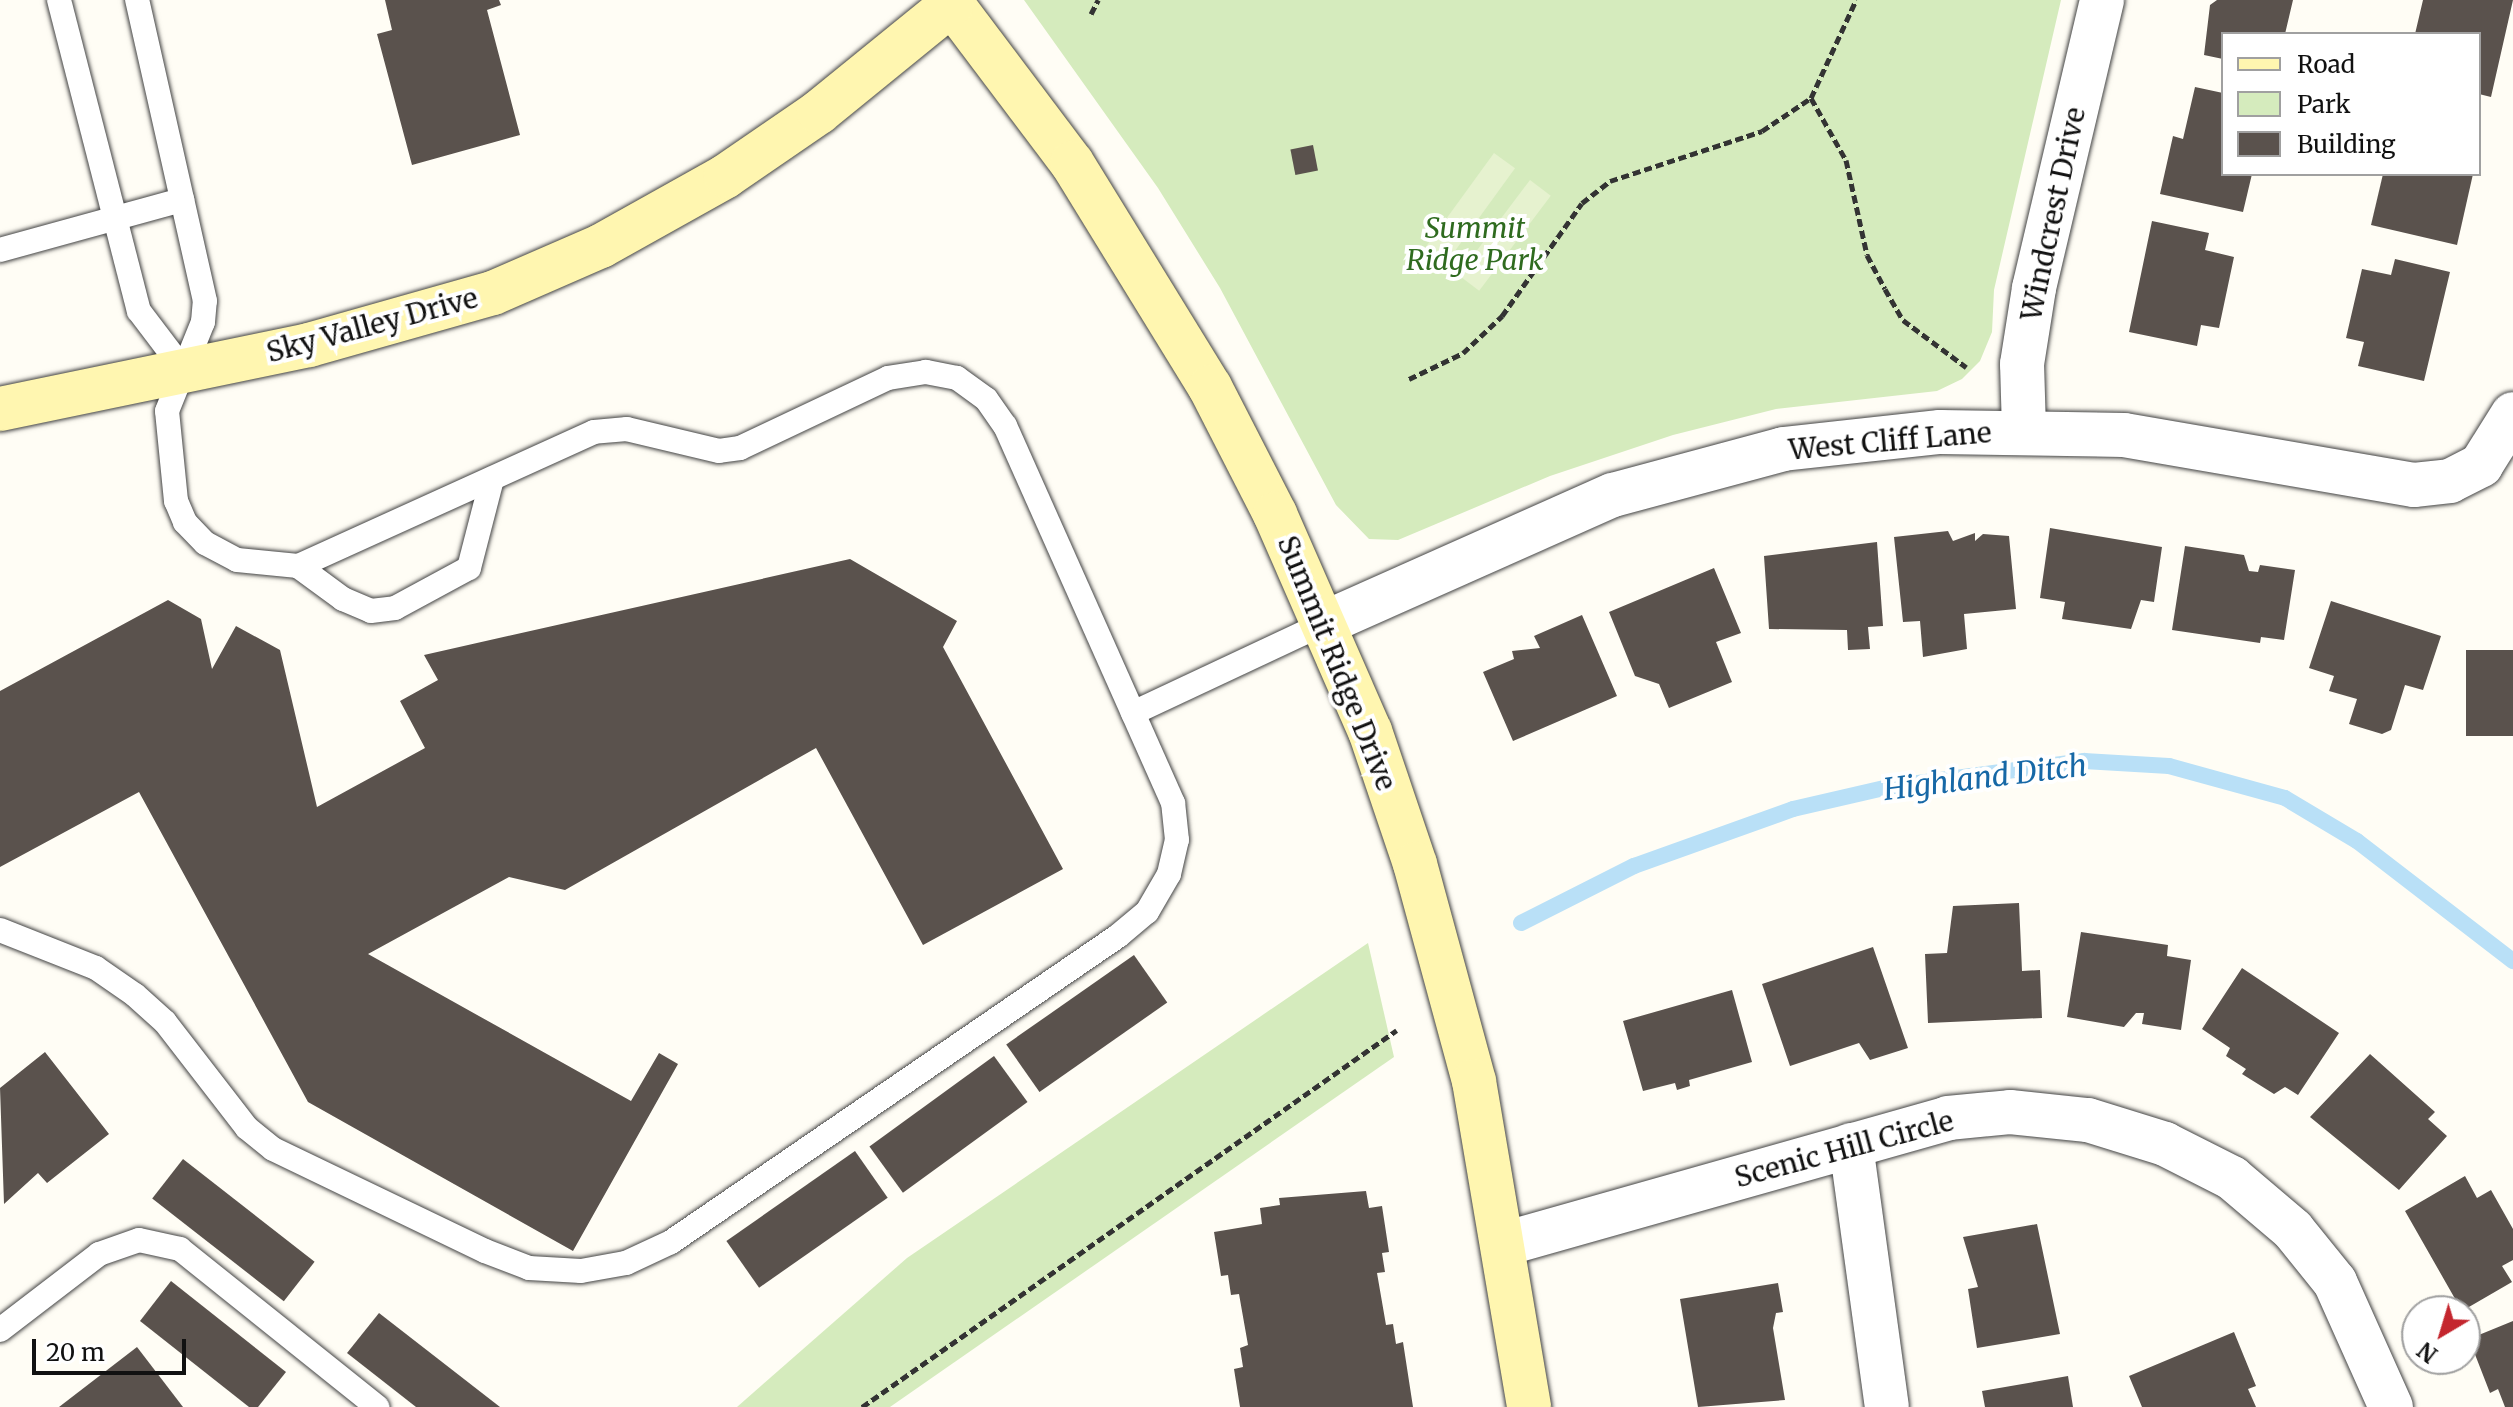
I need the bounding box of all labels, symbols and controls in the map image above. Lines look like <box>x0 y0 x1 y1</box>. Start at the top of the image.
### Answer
legend <box>2221 32 2481 176</box>
text: Road <box>2297 49 2355 80</box>
text: Park <box>2297 89 2350 120</box>
street label: Windcrest Drive <box>2014 104 2092 324</box>
text: Building <box>2297 129 2396 160</box>
park label: Summit Ridge Park <box>1406 211 1544 277</box>
street label: Sky Valley Drive <box>263 281 481 369</box>
street label: West Cliff Lane <box>1787 415 1993 467</box>
street label: Summit Ridge Drive <box>1271 531 1403 795</box>
water label: Highland Ditch <box>1881 747 2089 807</box>
street label: Scenic Hill Circle <box>1731 1104 1957 1194</box>
north arrow <box>2401 1295 2481 1375</box>
scale bar <box>36 1323 190 1373</box>
text: N <box>2412 1336 2443 1369</box>
text: 20 m <box>46 1337 105 1368</box>

